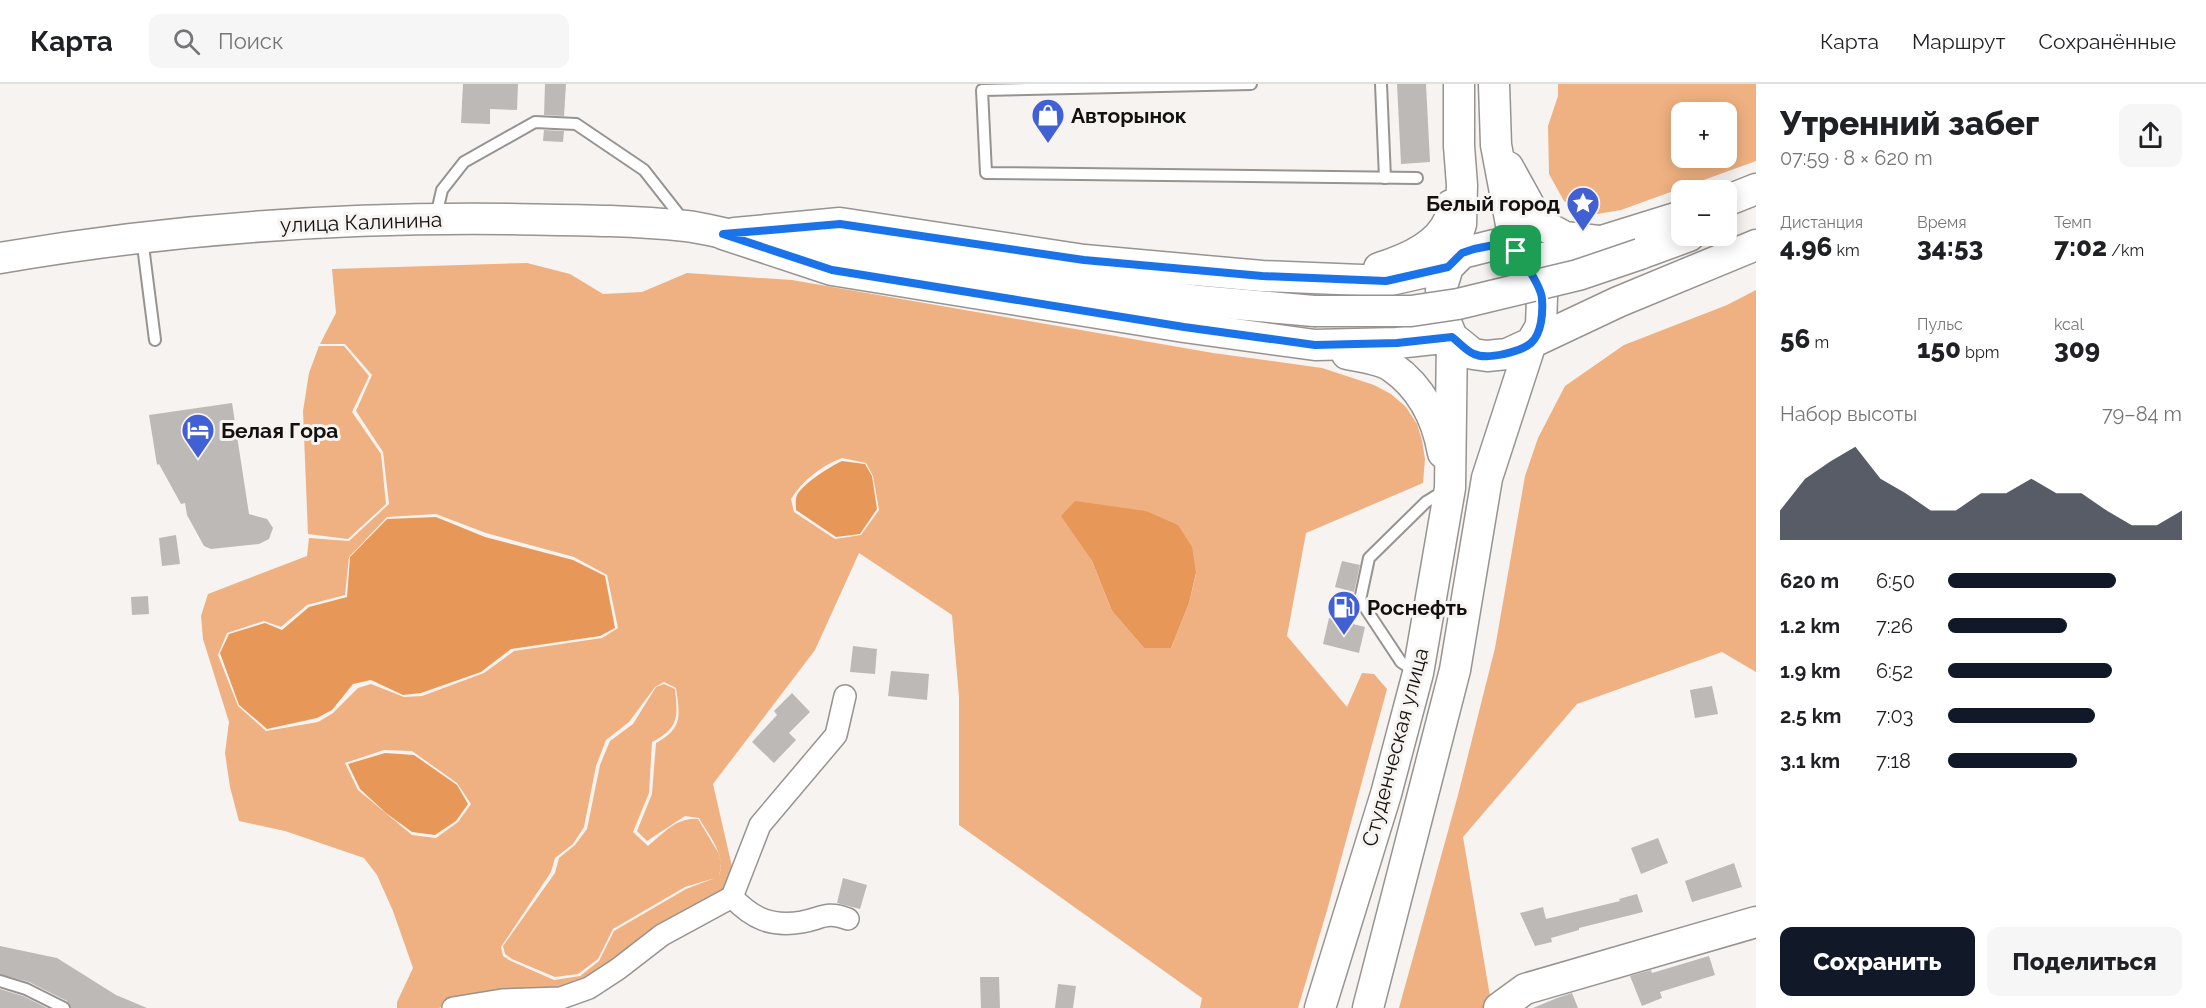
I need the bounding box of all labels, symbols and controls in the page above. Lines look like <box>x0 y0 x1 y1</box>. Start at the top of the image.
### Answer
search box <box>149 14 569 68</box>
text: Карта <box>30 25 113 58</box>
icon: search <box>170 25 203 58</box>
text: Поиск <box>218 28 283 54</box>
text: Карта <box>1820 29 1879 54</box>
text: Маршрут <box>1912 29 2005 54</box>
text: Сохранённые <box>2038 29 2176 54</box>
shop icon: Авторынок <box>1030 97 1066 144</box>
map controls <box>1671 102 1737 246</box>
button: + <box>1671 102 1737 168</box>
place label: Авторынок <box>1071 103 1187 128</box>
text: Утренний забег <box>1780 104 2039 143</box>
button: share <box>2119 104 2182 167</box>
text: 07:59 · 8 × 620 m <box>1780 146 1933 170</box>
button: − <box>1671 180 1737 246</box>
place icon: Белый город <box>1565 185 1601 232</box>
place label: Белый город <box>1426 191 1560 216</box>
street label: улица Калинина <box>279 207 443 237</box>
text: Дистанция <box>1780 213 1863 232</box>
text: Время <box>1917 213 1966 232</box>
text: Темп <box>2054 213 2092 232</box>
pin <box>1490 225 1541 276</box>
text: 4.96 <box>1780 232 1832 262</box>
text: 34:53 <box>1917 232 1983 262</box>
text: 7:02 <box>2054 232 2107 262</box>
icon: arrive <box>1499 234 1532 267</box>
text: km <box>1832 241 1860 260</box>
text: /km <box>2107 241 2144 260</box>
text: Пульс <box>1917 315 1963 334</box>
text: kcal <box>2054 315 2084 334</box>
text: 56 <box>1780 324 1810 354</box>
text: m <box>1810 333 1829 352</box>
text: 150 <box>1917 334 1961 364</box>
text: 309 <box>2054 334 2100 364</box>
text: bpm <box>1961 343 1999 362</box>
text: Набор высоты <box>1780 402 1917 426</box>
text: 79–84 m <box>2102 402 2182 426</box>
hotel icon: Белая Гора <box>180 412 216 459</box>
place label: Белая Гора <box>221 418 338 443</box>
text: 620 m <box>1780 569 1839 593</box>
text: 6:50 <box>1876 569 1915 593</box>
fuel station icon: Роснефть <box>1326 589 1362 636</box>
place label: Роснефть <box>1367 595 1467 620</box>
text: 1.2 km <box>1780 614 1840 638</box>
text: 7:26 <box>1876 614 1913 638</box>
street label: Студенческая улица <box>1356 645 1434 849</box>
text: 1.9 km <box>1780 659 1841 683</box>
text: 6:52 <box>1876 659 1913 683</box>
text: 2.5 km <box>1780 704 1841 728</box>
text: 7:03 <box>1876 704 1913 728</box>
text: 3.1 km <box>1780 749 1840 773</box>
text: 7:18 <box>1876 749 1911 773</box>
button: Сохранить <box>1780 927 1975 996</box>
button: Поделиться <box>1987 927 2182 996</box>

